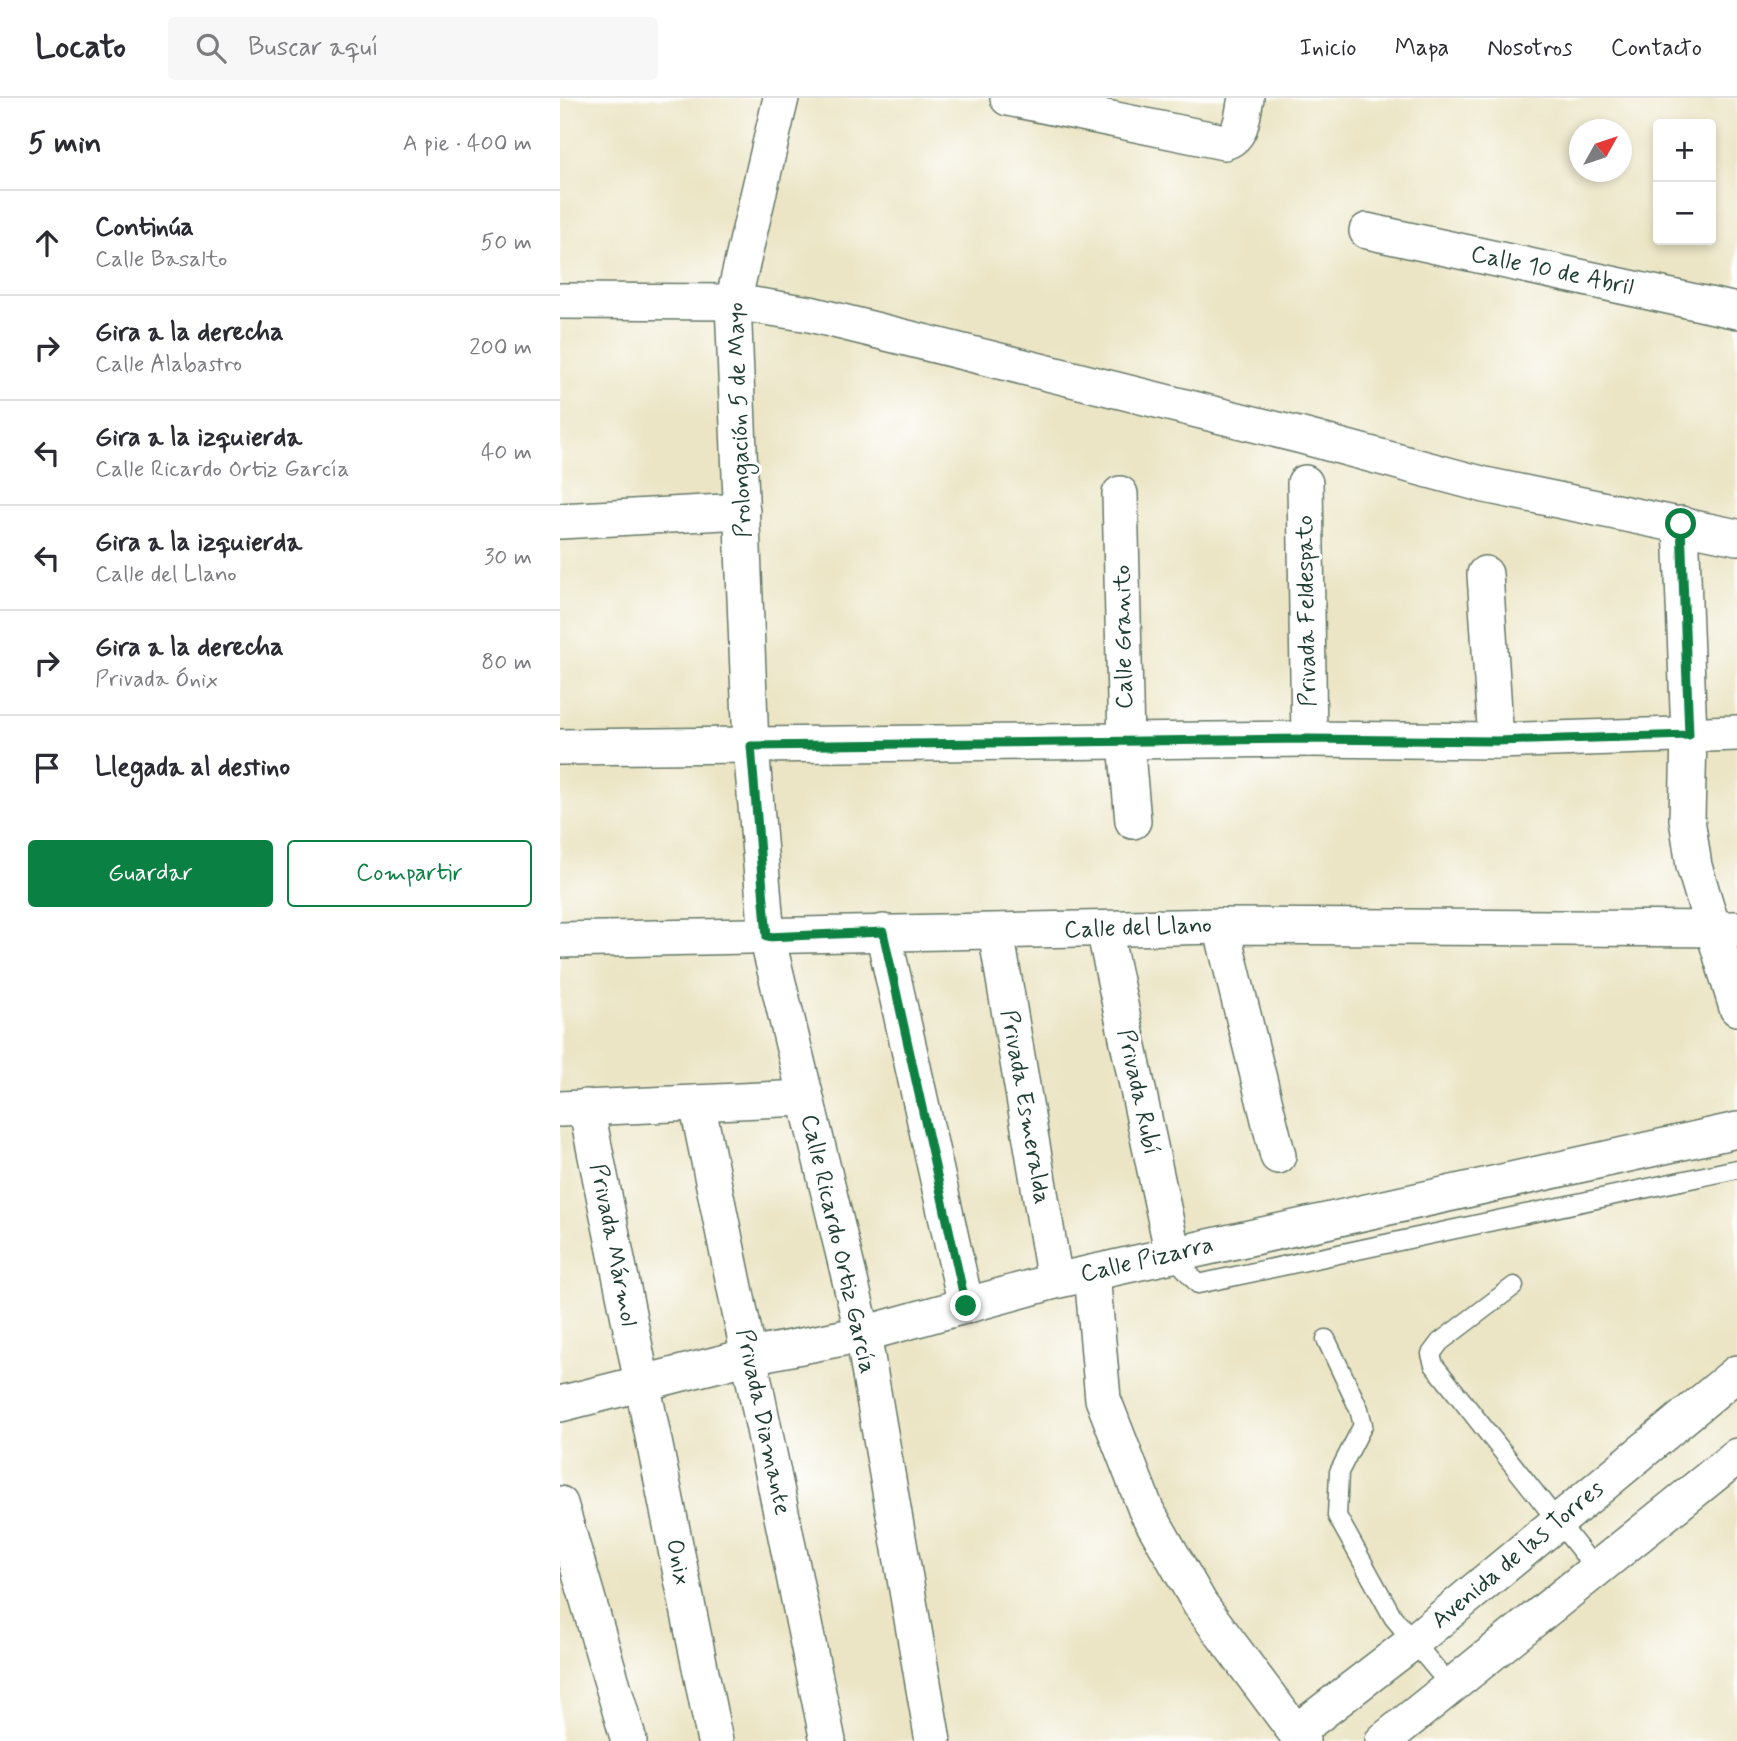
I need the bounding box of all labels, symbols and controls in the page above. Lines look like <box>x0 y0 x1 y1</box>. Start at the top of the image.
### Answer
search box <box>168 17 658 80</box>
text: Locato <box>35 26 126 70</box>
icon: search <box>192 29 230 67</box>
text: Buscar aquí <box>248 31 379 65</box>
text: Inicio <box>1299 33 1357 64</box>
text: Mapa <box>1395 33 1449 64</box>
text: Nosotros <box>1487 33 1573 64</box>
text: Contacto <box>1611 33 1702 64</box>
north arrow <box>1569 119 1632 182</box>
map controls <box>1653 119 1716 245</box>
button: + <box>1653 119 1716 182</box>
text: 5 min <box>28 124 102 163</box>
text: A pie · 400 m <box>403 129 532 159</box>
button: − <box>1653 182 1716 245</box>
text: Continúa <box>95 211 194 245</box>
icon: ahead <box>28 224 66 262</box>
text: 50 m <box>481 228 532 258</box>
street label: Calle 10 de Abril <box>1468 239 1636 303</box>
text: Calle Basalto <box>95 245 227 275</box>
street label: Prolongación 5 de Mayo <box>720 302 762 538</box>
text: Gira a la derecha <box>95 316 284 350</box>
icon: right <box>28 329 66 367</box>
text: 200 m <box>469 333 532 363</box>
text: Calle Alabastro <box>95 350 242 380</box>
text: Gira a la izquierda <box>95 421 302 455</box>
icon: left <box>28 434 66 472</box>
text: 40 m <box>481 438 532 468</box>
text: Calle Ricardo Ortiz García <box>95 455 349 485</box>
route start <box>1665 508 1696 539</box>
street label: Privada Feldespato <box>1290 515 1324 707</box>
text: Gira a la izquierda <box>95 526 302 560</box>
icon: left <box>28 539 66 577</box>
text: 30 m <box>484 543 532 573</box>
text: Calle del Llano <box>95 560 237 590</box>
street label: Calle Granito <box>1107 565 1141 709</box>
text: Gira a la derecha <box>95 631 284 665</box>
icon: right <box>28 644 66 682</box>
text: 80 m <box>481 648 532 678</box>
text: Privada Ónix <box>95 665 218 695</box>
icon: arrive <box>28 749 66 787</box>
text: Llegada al destino <box>95 751 290 785</box>
button: Guardar <box>28 840 273 907</box>
button: Compartir <box>287 840 532 907</box>
street label: Calle del Llano <box>1064 910 1212 946</box>
street label: Privada Esmeralda <box>993 1007 1057 1207</box>
street label: Privada Rubí <box>1110 1026 1166 1158</box>
street label: Calle Ricardo Ortiz García <box>793 1111 883 1377</box>
street label: Privada Mármol <box>582 1161 644 1329</box>
street label: Calle Pizarra <box>1077 1230 1217 1290</box>
route end <box>950 1290 981 1321</box>
street label: Privada Diamante <box>728 1326 798 1518</box>
street label: Avenida de las Torres <box>1425 1473 1611 1636</box>
street label: Onix <box>658 1536 698 1588</box>

